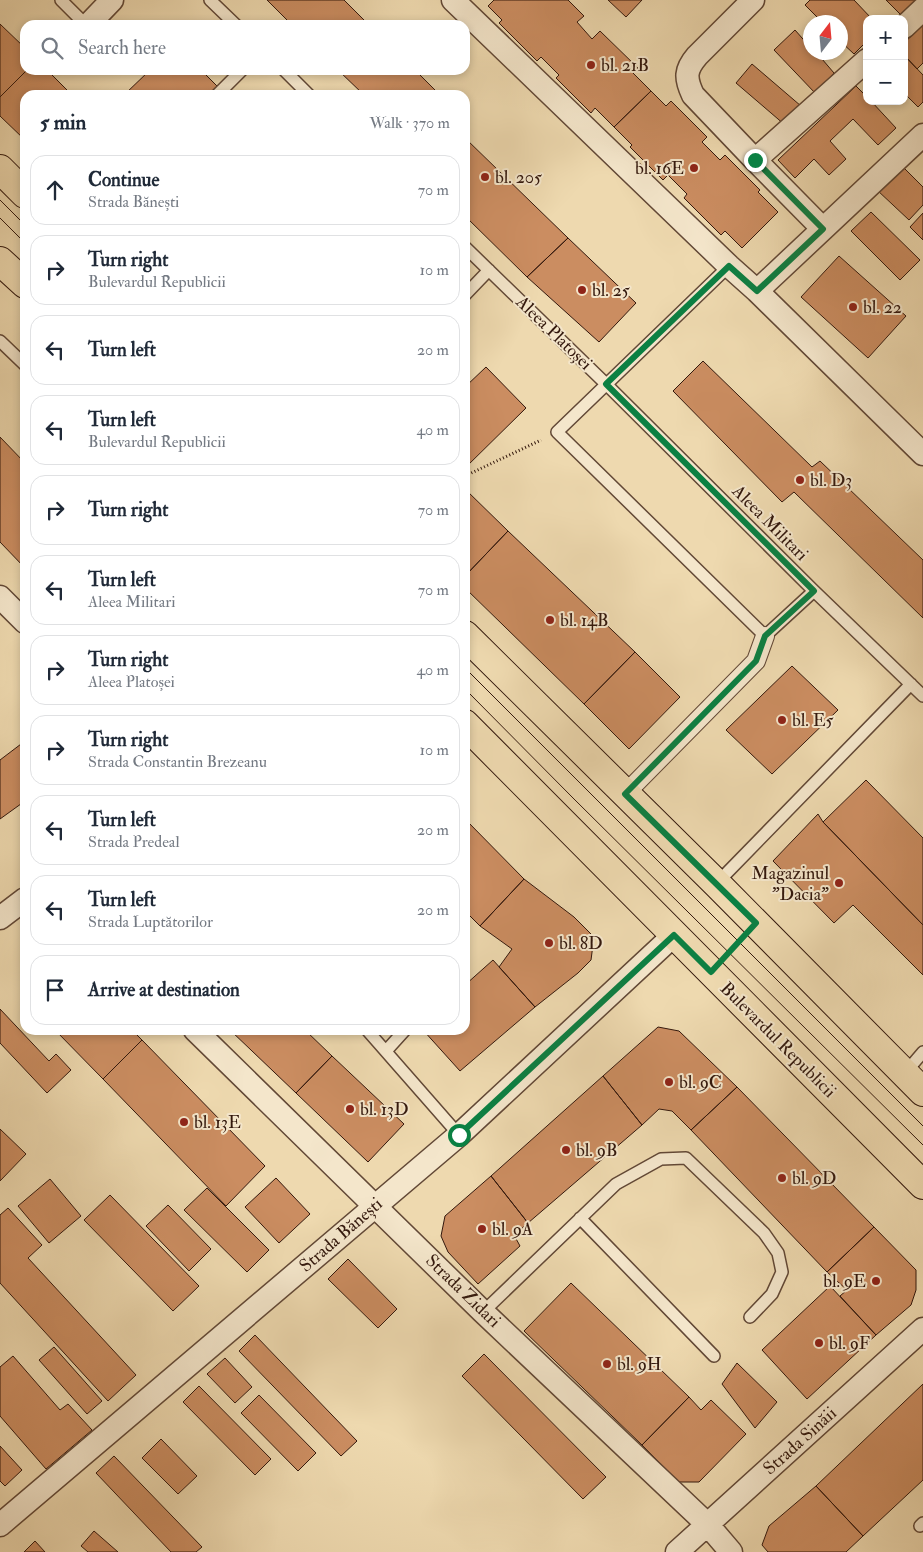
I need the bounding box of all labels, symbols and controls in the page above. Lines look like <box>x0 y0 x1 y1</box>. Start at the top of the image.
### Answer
north arrow <box>803 15 848 60</box>
map controls <box>863 15 908 105</box>
button: + <box>863 15 908 60</box>
search box <box>20 20 470 75</box>
icon: search <box>38 34 66 62</box>
text: Search here <box>78 36 166 60</box>
place label: bl. 21B <box>601 54 649 77</box>
marker: bl. 21B <box>585 59 597 71</box>
button: − <box>863 60 908 105</box>
text: 5 min <box>40 109 86 136</box>
text: Walk · 370 m <box>369 113 450 133</box>
route end <box>744 149 767 172</box>
place label: bl. 16E <box>635 157 684 180</box>
marker: bl. 16E <box>688 162 700 174</box>
place label: bl. 205 <box>495 166 542 189</box>
text: Continue <box>88 168 159 192</box>
marker: bl. 205 <box>479 171 491 183</box>
icon: ahead <box>41 176 69 204</box>
text: 70 m <box>418 180 449 200</box>
text: Strada Bănești <box>88 192 179 212</box>
text: Turn right <box>88 248 168 272</box>
icon: right <box>41 256 69 284</box>
text: 10 m <box>419 260 449 280</box>
text: Bulevardul Republicii <box>88 272 226 292</box>
place label: bl. 25 <box>592 279 630 302</box>
marker: bl. 25 <box>576 284 588 296</box>
street label: Aleea Platoșei <box>510 290 597 375</box>
place label: bl. 22 <box>863 296 902 319</box>
marker: bl. 22 <box>847 301 859 313</box>
icon: left <box>41 336 69 364</box>
text: Turn left <box>88 338 156 362</box>
text: 20 m <box>417 340 449 360</box>
text: Turn left <box>88 408 156 432</box>
icon: left <box>41 416 69 444</box>
text: 40 m <box>416 420 449 440</box>
text: Bulevardul Republicii <box>88 432 226 452</box>
place label: bl. D3 <box>810 469 852 492</box>
marker: bl. D3 <box>794 474 806 486</box>
street label: Aleea Militari <box>726 479 813 566</box>
icon: right <box>41 496 69 524</box>
text: Turn right <box>88 498 168 522</box>
text: 70 m <box>418 500 449 520</box>
text: Turn left <box>88 568 156 592</box>
icon: left <box>41 576 69 604</box>
text: 70 m <box>418 580 449 600</box>
text: Aleea Militari <box>88 592 176 612</box>
place label: bl. 14B <box>560 609 609 632</box>
marker: bl. 14B <box>544 614 556 626</box>
text: Turn right <box>88 648 168 672</box>
icon: right <box>41 656 69 684</box>
text: 40 m <box>416 660 449 680</box>
text: Aleea Platoșei <box>88 672 175 692</box>
place label: bl. E5 <box>792 709 834 732</box>
marker: bl. E5 <box>776 714 788 726</box>
text: Turn right <box>88 728 168 752</box>
icon: right <box>41 736 69 764</box>
text: 10 m <box>419 740 449 760</box>
text: Strada Constantin Brezeanu <box>88 752 267 772</box>
text: Turn left <box>88 808 156 832</box>
icon: left <box>41 816 69 844</box>
text: 20 m <box>417 820 449 840</box>
text: Strada Predeal <box>88 832 180 852</box>
place label: Magazinul "Dacia" <box>751 862 829 906</box>
marker: Magazinul "Dacia" <box>833 877 845 889</box>
text: Turn left <box>88 888 156 912</box>
icon: left <box>41 896 69 924</box>
text: 20 m <box>417 900 449 920</box>
text: Strada Luptătorilor <box>88 912 213 932</box>
place label: bl. 8D <box>559 932 603 955</box>
marker: bl. 8D <box>543 937 555 949</box>
icon: arrive <box>41 976 69 1004</box>
street label: Bulevardul Republicii <box>715 977 841 1103</box>
text: Arrive at destination <box>88 978 240 1002</box>
place label: bl. 9C <box>679 1071 722 1094</box>
marker: bl. 9C <box>663 1076 675 1088</box>
place label: bl. 13D <box>360 1098 409 1121</box>
marker: bl. 13D <box>344 1103 356 1115</box>
place label: bl. 13E <box>194 1111 241 1134</box>
marker: bl. 13E <box>178 1116 190 1128</box>
route start <box>448 1124 471 1147</box>
place label: bl. 9B <box>576 1139 618 1162</box>
marker: bl. 9B <box>560 1144 572 1156</box>
place label: bl. 9D <box>792 1167 837 1190</box>
marker: bl. 9D <box>776 1172 788 1184</box>
street label: Strada Bănești <box>295 1192 387 1277</box>
place label: bl. 9A <box>492 1218 534 1241</box>
marker: bl. 9A <box>476 1223 488 1235</box>
street label: Strada Zidari <box>420 1249 506 1333</box>
place label: bl. 9E <box>823 1270 866 1293</box>
marker: bl. 9E <box>870 1275 882 1287</box>
place label: bl. 9F <box>829 1332 870 1355</box>
marker: bl. 9F <box>813 1337 825 1349</box>
place label: bl. 9H <box>617 1353 662 1376</box>
marker: bl. 9H <box>601 1358 613 1370</box>
street label: Strada Sinăii <box>758 1402 842 1480</box>

